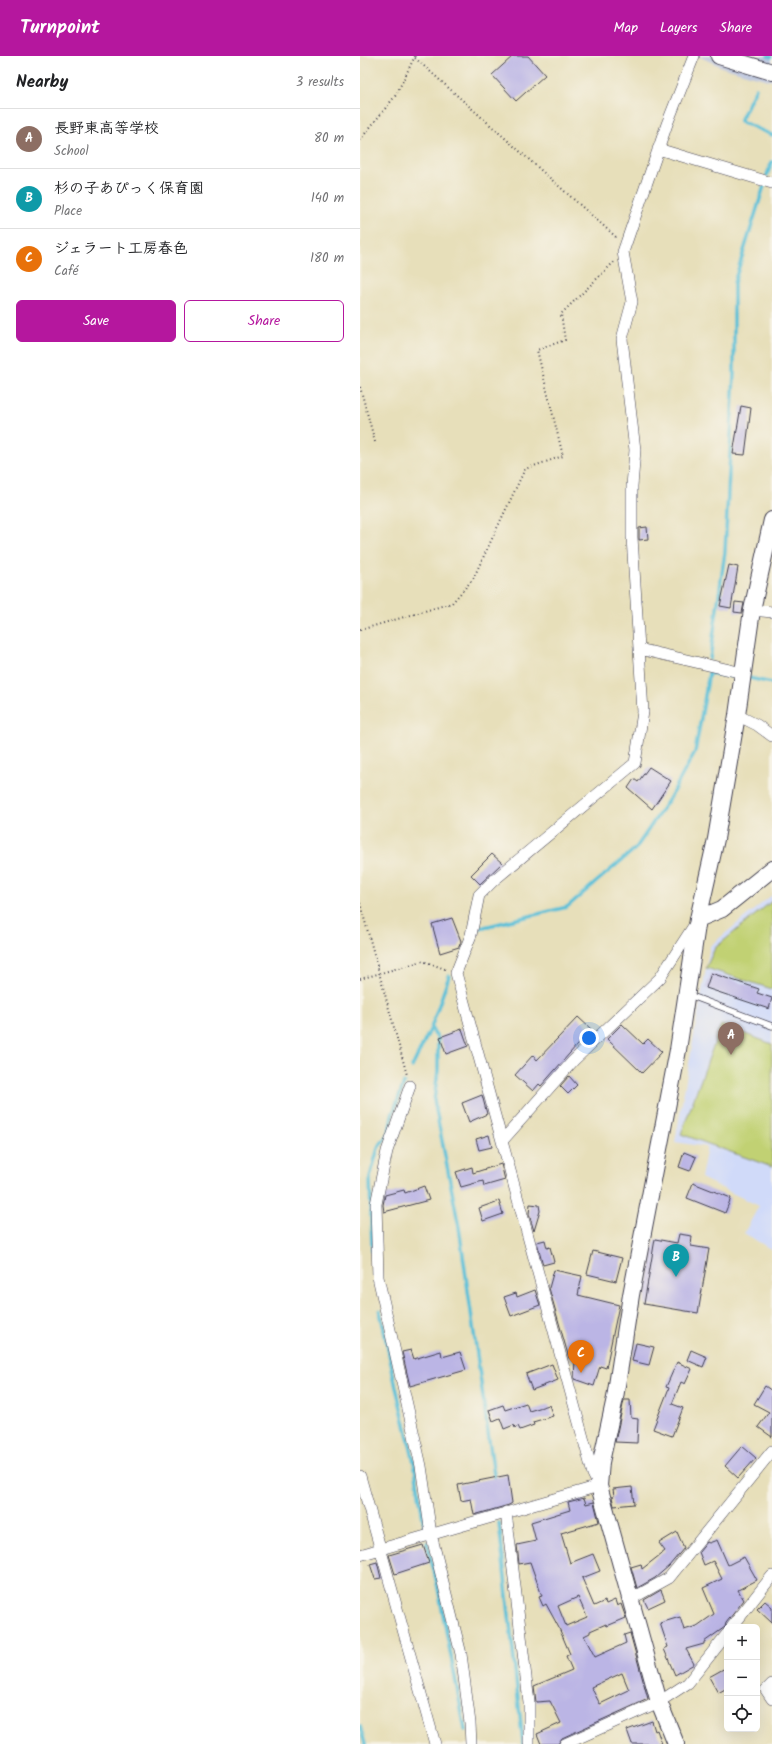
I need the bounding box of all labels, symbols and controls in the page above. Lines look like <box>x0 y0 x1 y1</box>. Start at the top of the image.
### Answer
text: Turnpoint <box>20 13 100 43</box>
text: Map <box>614 17 638 39</box>
text: Layers <box>660 17 698 39</box>
text: Share <box>720 17 752 39</box>
text: Nearby <box>16 69 68 96</box>
text: 3 results <box>296 72 344 93</box>
text: 長野東高等学校 <box>54 117 159 141</box>
text: A <box>25 128 33 149</box>
text: 80 m <box>314 128 344 149</box>
text: School <box>54 141 89 162</box>
text: 杉の子あぴっく保育園 <box>54 177 204 201</box>
text: B <box>25 188 33 209</box>
text: 140 m <box>311 188 344 209</box>
text: Place <box>54 201 82 222</box>
text: ジェラート工房春色 <box>54 237 188 261</box>
text: C <box>25 248 33 269</box>
text: 180 m <box>310 248 344 269</box>
text: Café <box>54 261 78 282</box>
button: Save <box>16 300 176 342</box>
button: Share <box>184 300 344 342</box>
pin: A <box>718 1022 744 1055</box>
your location <box>579 1028 599 1048</box>
pin: B <box>663 1244 689 1277</box>
pin: C <box>568 1340 594 1373</box>
map controls <box>724 1624 760 1732</box>
button: + <box>724 1624 760 1660</box>
button: − <box>724 1660 760 1696</box>
button: locate <box>724 1696 760 1732</box>

